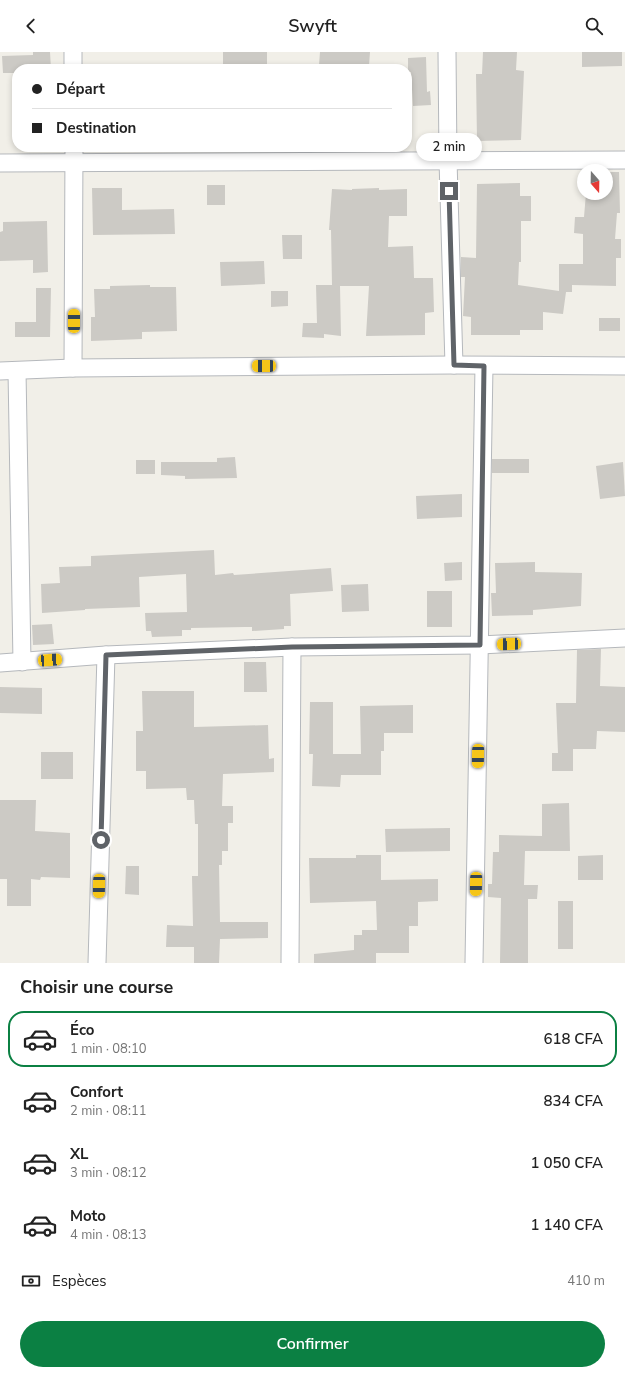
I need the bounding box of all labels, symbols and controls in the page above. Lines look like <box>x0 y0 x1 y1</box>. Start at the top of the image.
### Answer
text: Swyft <box>288 14 337 38</box>
icon: back <box>20 15 42 37</box>
icon: search <box>583 15 605 37</box>
text: Départ <box>56 79 105 99</box>
text: Destination <box>56 118 136 138</box>
callout: 2 min <box>416 133 482 161</box>
text: 2 min <box>432 138 466 156</box>
north arrow <box>577 164 613 200</box>
map controls <box>577 164 613 200</box>
route end <box>440 182 458 200</box>
car <box>68 309 80 333</box>
car <box>252 360 276 372</box>
car <box>497 638 521 650</box>
car <box>38 653 62 667</box>
car <box>472 744 484 768</box>
route start <box>92 831 110 849</box>
car <box>470 872 482 896</box>
car <box>93 874 105 898</box>
text: Choisir une course <box>20 975 173 999</box>
text: Éco <box>70 1020 94 1040</box>
icon: car <box>22 1021 58 1057</box>
text: 618 CFA <box>543 1029 603 1049</box>
text: 1 min · 08:10 <box>70 1040 146 1058</box>
text: Confort <box>70 1082 123 1102</box>
icon: car <box>22 1083 58 1119</box>
text: 834 CFA <box>543 1091 603 1111</box>
text: 2 min · 08:11 <box>70 1102 146 1120</box>
text: XL <box>70 1144 89 1164</box>
icon: car <box>22 1145 58 1181</box>
text: 1 050 CFA <box>530 1153 603 1173</box>
text: 3 min · 08:12 <box>70 1164 146 1182</box>
text: Moto <box>70 1206 106 1226</box>
icon: car <box>22 1207 58 1243</box>
text: 1 140 CFA <box>530 1215 603 1235</box>
text: 4 min · 08:13 <box>70 1226 146 1244</box>
icon: cash <box>20 1270 42 1292</box>
text: Espèces <box>52 1271 107 1291</box>
text: 410 m <box>567 1272 605 1290</box>
button: Confirmer <box>20 1321 605 1367</box>

